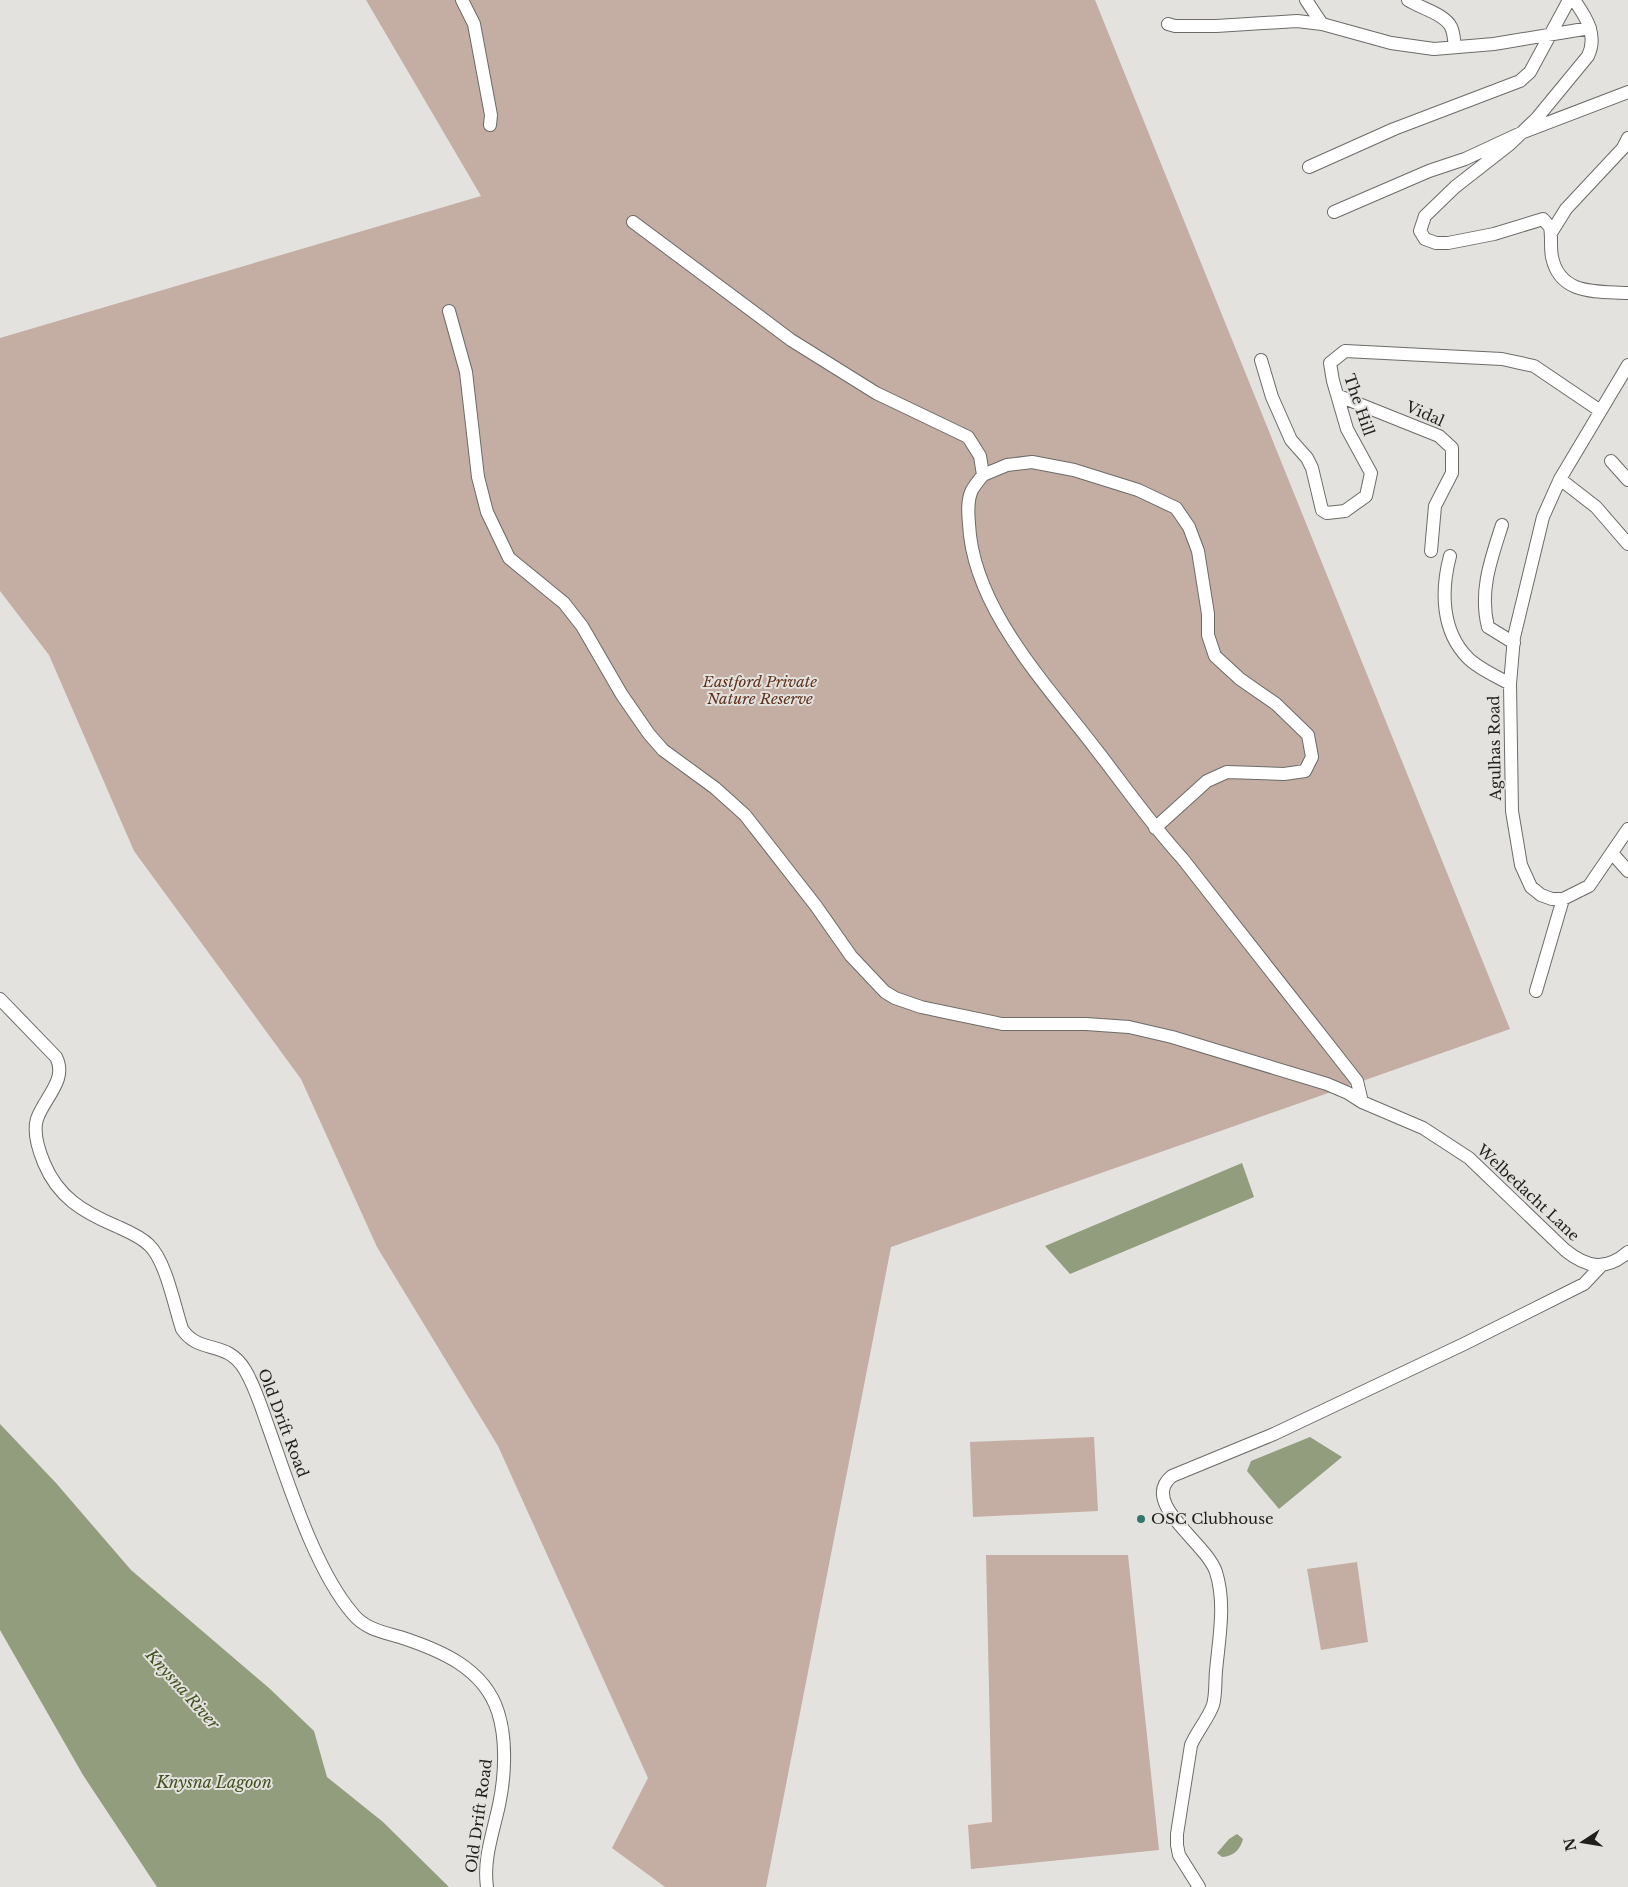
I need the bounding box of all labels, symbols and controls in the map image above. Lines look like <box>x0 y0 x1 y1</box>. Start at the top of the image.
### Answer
street label: The Hill <box>1340 371 1379 438</box>
street label: Vidal <box>1402 396 1447 430</box>
park label: Eastford Private Nature Reserve <box>702 672 817 708</box>
street label: Agulhas Road <box>1484 695 1505 802</box>
street label: Welbedacht Lane <box>1472 1140 1584 1245</box>
street label: Old Drift Road <box>254 1366 313 1480</box>
place label: OSC Clubhouse <box>1151 1509 1274 1528</box>
marker: OSC Clubhouse <box>1135 1513 1147 1525</box>
water label: Knysna River <box>141 1644 225 1734</box>
street label: Old Drift Road <box>461 1758 496 1874</box>
water label: Knysna Lagoon <box>155 1772 272 1792</box>
north arrow <box>1558 1817 1608 1867</box>
text: N <box>1560 1836 1580 1853</box>

